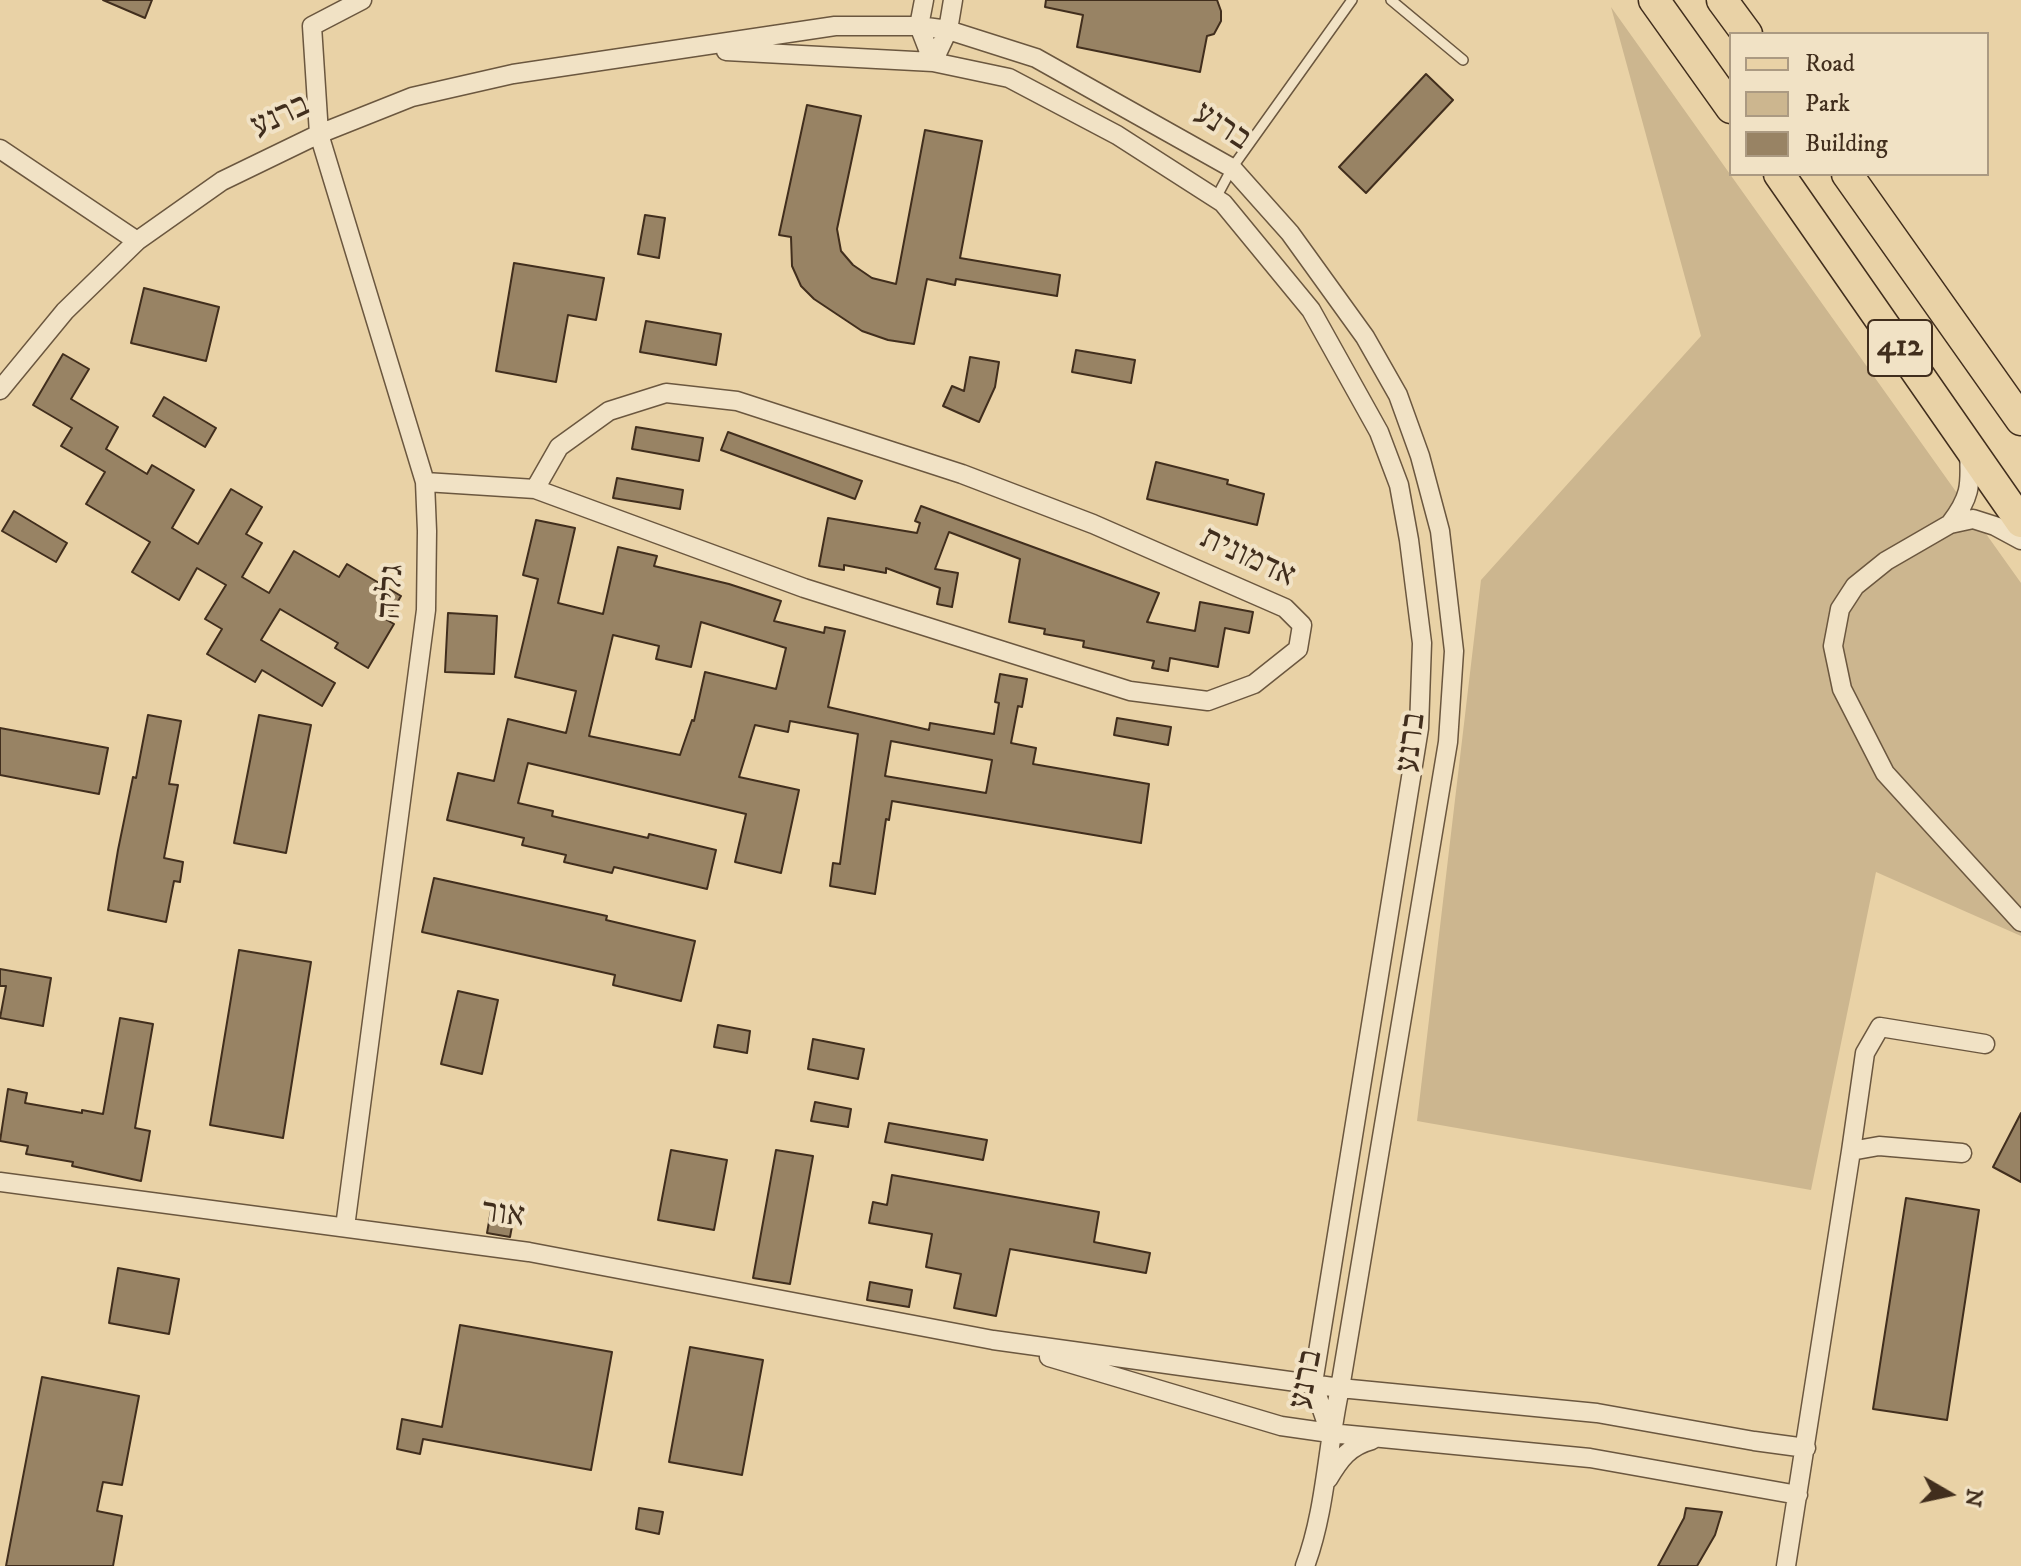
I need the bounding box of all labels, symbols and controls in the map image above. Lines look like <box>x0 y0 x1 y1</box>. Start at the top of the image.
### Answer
legend <box>1729 32 1989 176</box>
text: Road <box>1805 49 1855 79</box>
street label: ברנע <box>245 87 317 149</box>
text: Park <box>1805 89 1850 119</box>
street label: ברנע <box>1185 95 1257 161</box>
text: Building <box>1805 129 1888 159</box>
road number: 412 <box>1868 320 1932 376</box>
street label: אדמונית <box>1193 519 1301 599</box>
street label: גליה <box>371 563 415 621</box>
street label: ברנע <box>1389 711 1437 775</box>
street label: אור <box>479 1193 527 1239</box>
street label: ברנע <box>1282 1347 1334 1413</box>
north arrow <box>1909 1454 1989 1534</box>
text: N <box>1958 1487 1988 1509</box>

